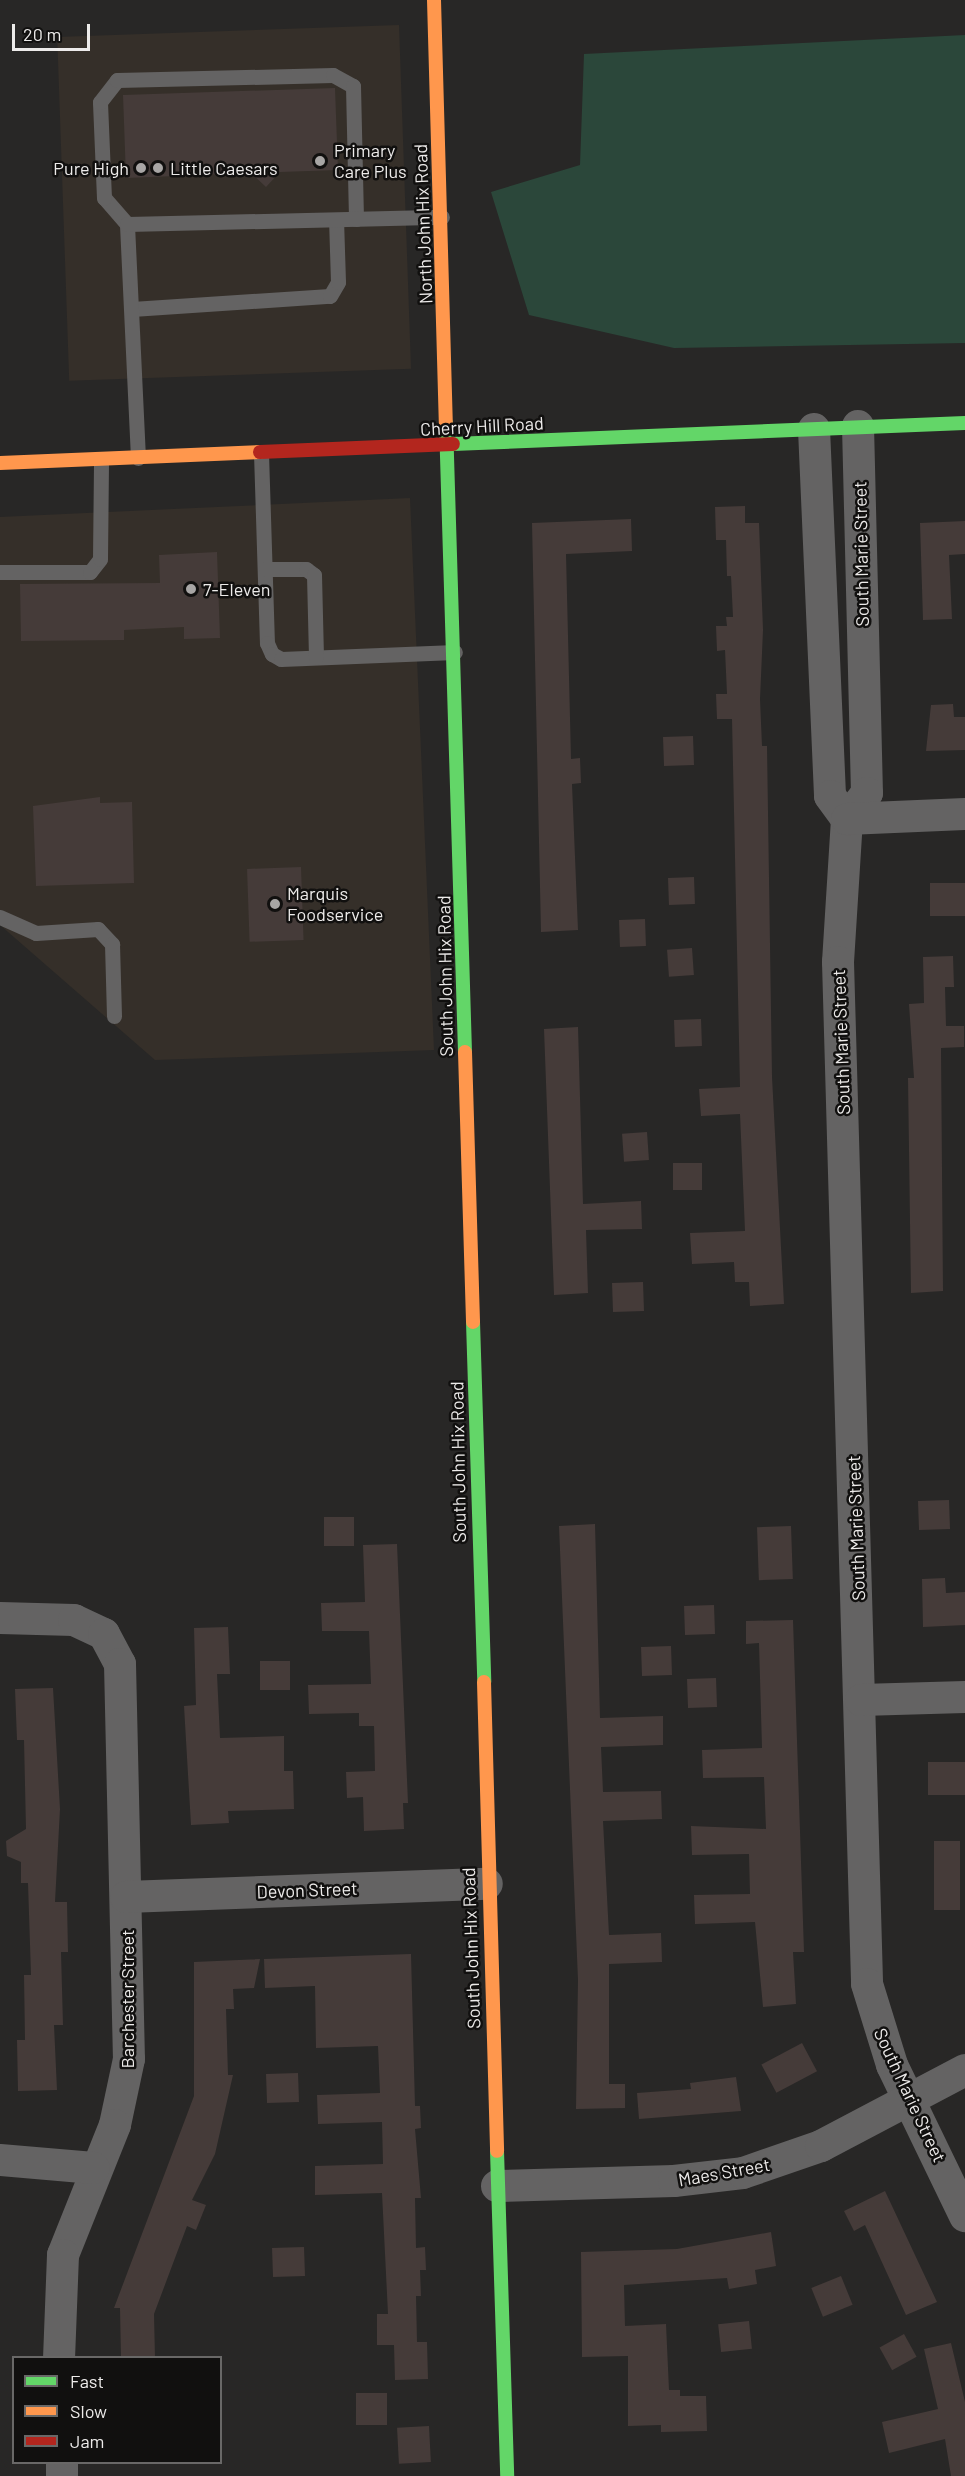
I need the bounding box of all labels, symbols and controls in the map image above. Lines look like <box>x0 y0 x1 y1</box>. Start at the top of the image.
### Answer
scale bar <box>15 12 93 50</box>
text: 20 m <box>23 23 61 45</box>
place label: Primary Care Plus <box>334 140 407 182</box>
street label: North John Hix Road <box>409 144 437 304</box>
marker: Primary Care Plus <box>311 152 329 170</box>
place label: Pure High <box>53 157 129 179</box>
place label: Little Caesars <box>170 157 278 179</box>
marker: Pure High <box>134 161 148 175</box>
marker: Little Caesars <box>151 161 165 175</box>
street label: Cherry Hill Road <box>420 412 544 440</box>
street label: South Marie Street <box>849 481 873 627</box>
place label: 7-Eleven <box>203 578 271 600</box>
marker: 7-Eleven <box>184 582 198 596</box>
place label: Marquis Foodservice <box>287 883 383 926</box>
street label: South John Hix Road <box>433 895 457 1057</box>
marker: Marquis Foodservice <box>268 897 282 911</box>
street label: South Marie Street <box>828 969 854 1115</box>
street label: South John Hix Road <box>446 1381 470 1543</box>
street label: South Marie Street <box>843 1455 869 1601</box>
street label: South John Hix Road <box>457 1867 485 2029</box>
street label: Devon Street <box>256 1877 358 1903</box>
street label: Barchester Street <box>116 1929 138 2069</box>
street label: South Marie Street <box>869 2025 951 2165</box>
street label: Maes Street <box>676 2153 772 2191</box>
legend <box>12 2356 222 2464</box>
text: Fast <box>70 2370 104 2392</box>
text: Slow <box>70 2400 107 2422</box>
text: Jam <box>70 2430 104 2452</box>

